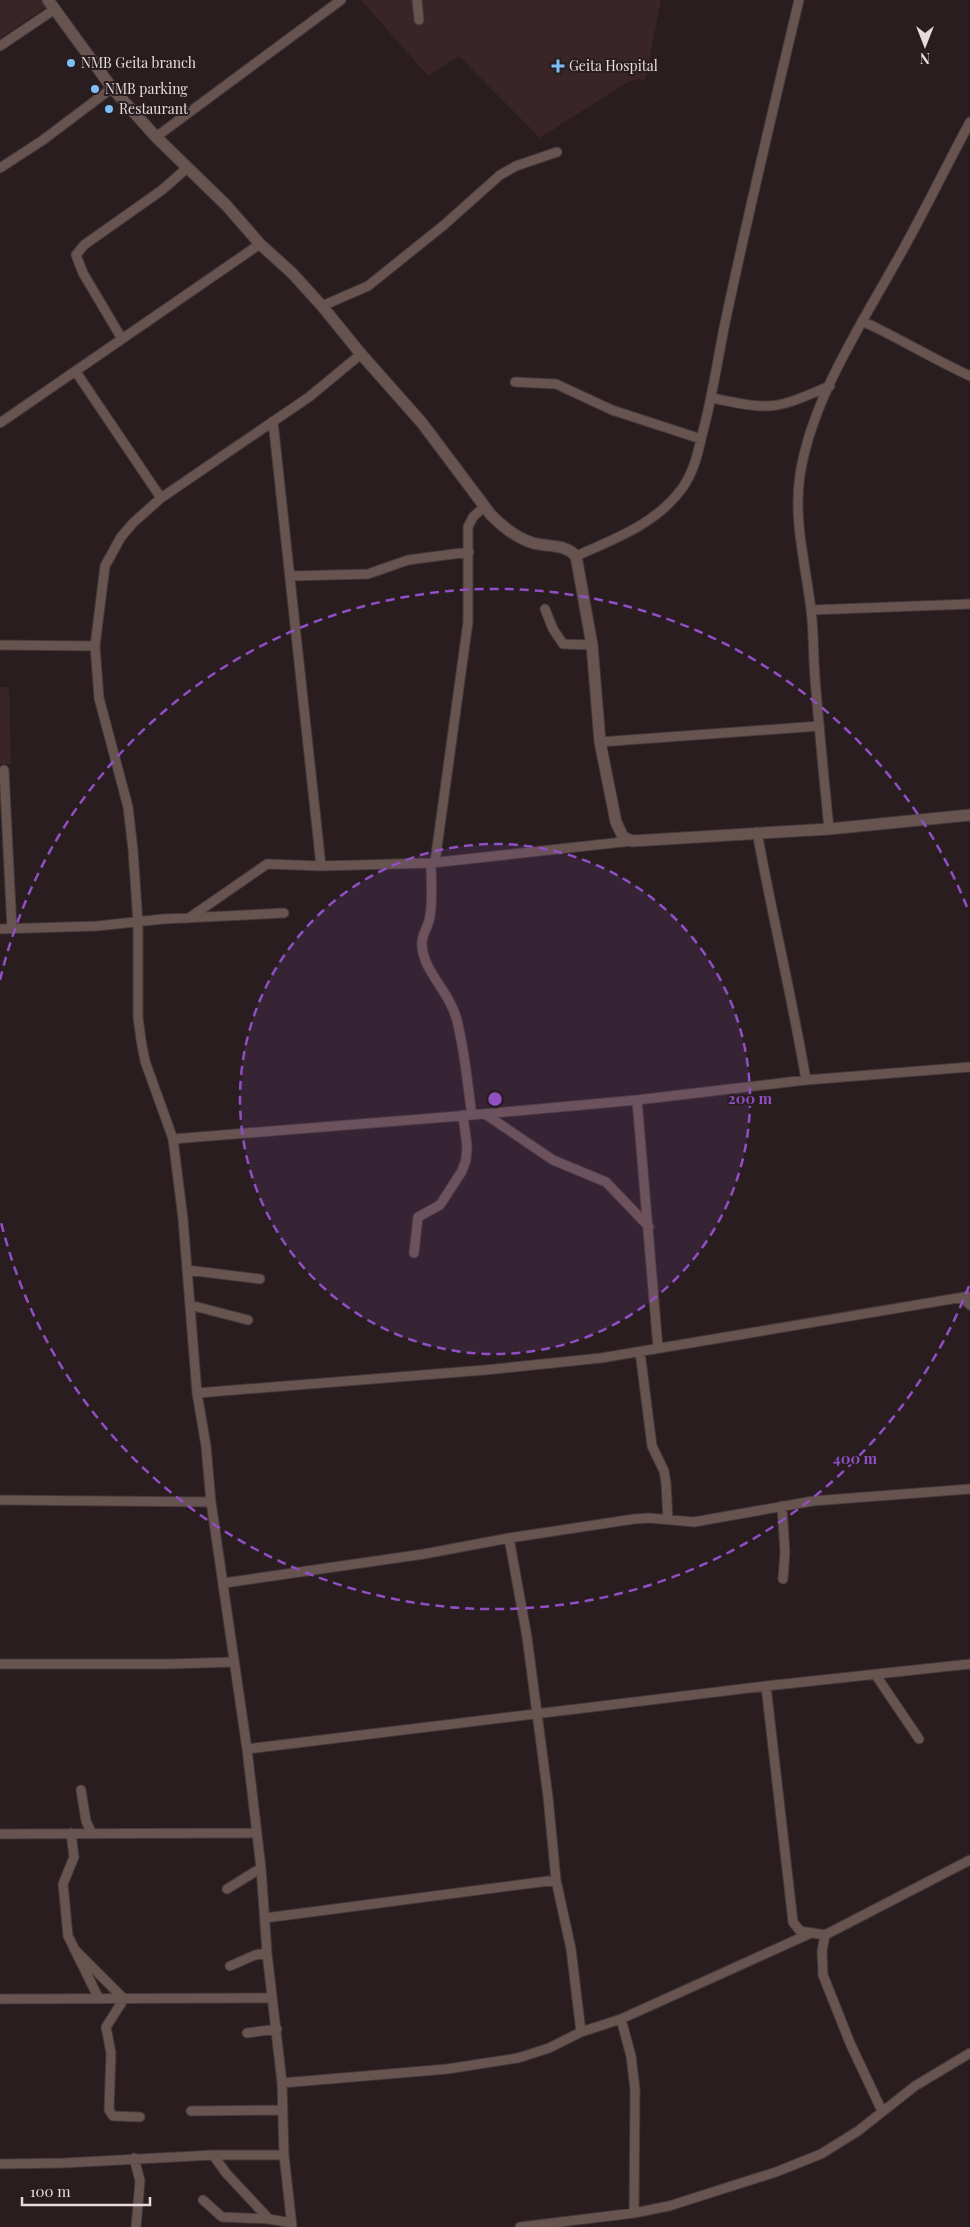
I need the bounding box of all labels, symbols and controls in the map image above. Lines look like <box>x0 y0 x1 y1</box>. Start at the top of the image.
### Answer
north arrow <box>900 20 950 70</box>
text: N <box>920 49 930 68</box>
place label: NMB Geita branch <box>81 53 197 72</box>
place label: Geita Hospital <box>569 56 658 75</box>
marker: NMB Geita branch <box>65 57 77 69</box>
marker: Geita Hospital <box>551 59 565 73</box>
place label: NMB parking <box>105 79 188 98</box>
marker: NMB parking <box>89 83 101 95</box>
place label: Restaurant <box>119 99 189 118</box>
marker: Restaurant <box>103 103 115 115</box>
text: 200 m <box>728 1088 773 1108</box>
centre of rings <box>486 1090 504 1108</box>
text: 400 m <box>833 1448 878 1468</box>
scale bar <box>22 2174 150 2206</box>
text: 100 m <box>30 2181 71 2201</box>

